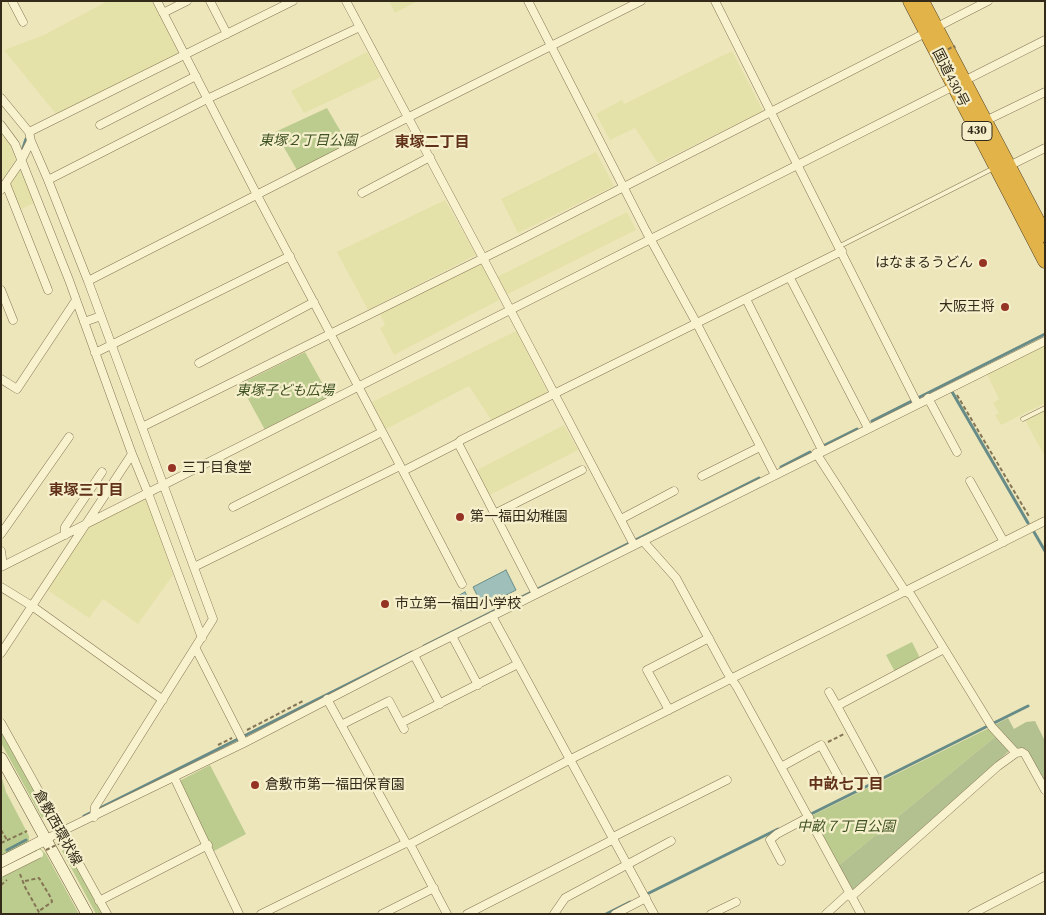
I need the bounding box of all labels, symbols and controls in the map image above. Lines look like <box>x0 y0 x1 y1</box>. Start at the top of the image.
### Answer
street label: 国道430号 <box>928 46 972 110</box>
road number: 430 <box>962 122 992 140</box>
park label: 東塚２丁目公園 <box>259 133 357 149</box>
district label: 東塚二丁目 <box>395 134 469 152</box>
place label: はなまるうどん <box>875 255 973 271</box>
marker: はなまるうどん <box>977 257 989 269</box>
place label: 大阪王将 <box>939 299 995 315</box>
marker: 大阪王将 <box>999 301 1011 313</box>
park label: 東塚子ども広場 <box>236 383 334 399</box>
place label: 三丁目食堂 <box>182 460 252 476</box>
marker: 三丁目食堂 <box>166 462 178 474</box>
district label: 東塚三丁目 <box>49 482 123 500</box>
place label: 第一福田幼稚園 <box>470 509 568 525</box>
marker: 第一福田幼稚園 <box>454 511 466 523</box>
place label: 市立第一福田小学校 <box>395 596 521 612</box>
marker: 市立第一福田小学校 <box>379 598 391 610</box>
district label: 中畝七丁目 <box>809 776 883 794</box>
place label: 倉敷市第一福田保育園 <box>265 777 405 793</box>
marker: 倉敷市第一福田保育園 <box>249 779 261 791</box>
street label: 倉敷西環状線 <box>29 787 85 869</box>
park label: 中畝７丁目公園 <box>797 819 895 835</box>

